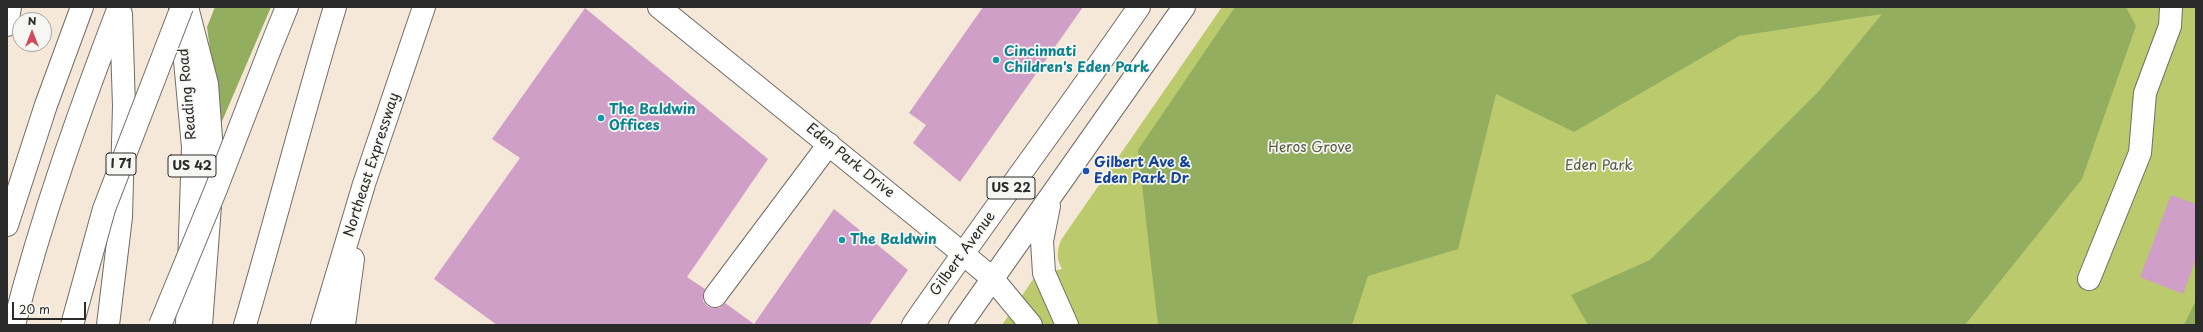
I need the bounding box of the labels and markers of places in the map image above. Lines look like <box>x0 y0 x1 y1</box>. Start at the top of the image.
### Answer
place label: Cincinnati Children's Eden Park <box>1004 44 1149 76</box>
marker: Cincinnati Children's Eden Park <box>991 55 1001 65</box>
place label: The Baldwin Offices <box>609 102 696 134</box>
marker: The Baldwin Offices <box>596 113 606 123</box>
place label: Gilbert Ave & Eden Park Dr <box>1094 155 1191 188</box>
marker: Gilbert Ave & Eden Park Dr <box>1081 166 1091 176</box>
place label: The Baldwin <box>850 232 937 248</box>
marker: The Baldwin <box>837 235 847 245</box>

